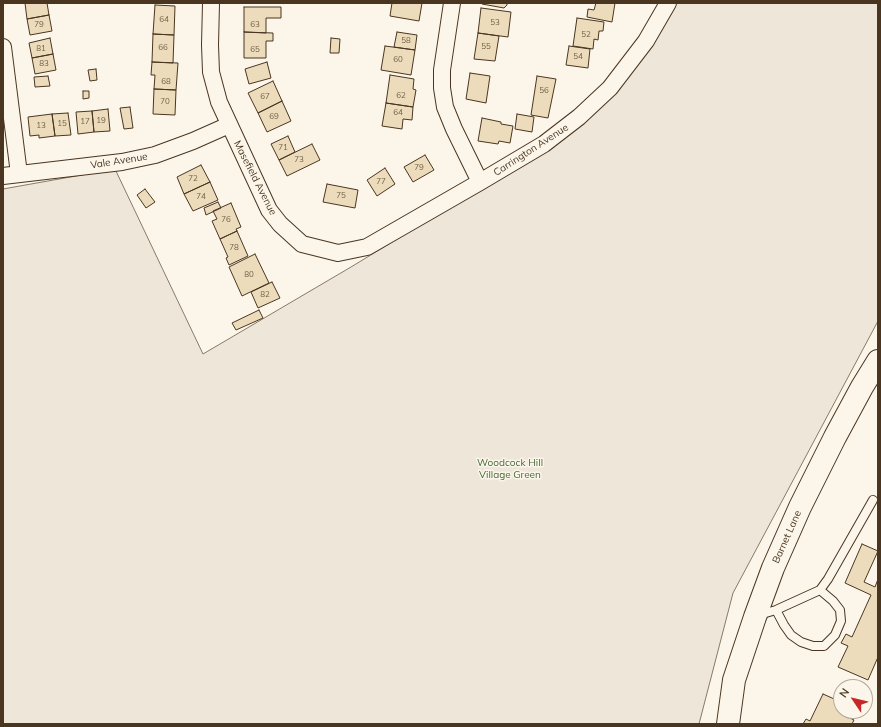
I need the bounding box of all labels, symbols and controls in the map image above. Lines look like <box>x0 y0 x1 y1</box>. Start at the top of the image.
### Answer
house number: 64 <box>159 15 169 25</box>
house number: 53 <box>490 18 500 28</box>
house number: 79 <box>34 20 44 30</box>
house number: 63 <box>250 20 260 30</box>
house number: 52 <box>581 30 591 40</box>
house number: 58 <box>401 36 411 46</box>
house number: 55 <box>481 42 491 52</box>
house number: 66 <box>158 43 168 53</box>
house number: 81 <box>36 44 46 54</box>
house number: 65 <box>250 45 260 55</box>
house number: 54 <box>573 52 583 62</box>
house number: 60 <box>393 55 403 65</box>
house number: 83 <box>39 59 49 69</box>
house number: 68 <box>161 77 171 87</box>
house number: 56 <box>539 86 549 96</box>
house number: 62 <box>396 91 406 101</box>
house number: 67 <box>260 92 270 102</box>
house number: 70 <box>160 97 170 107</box>
house number: 64 <box>393 108 403 118</box>
house number: 69 <box>269 112 279 122</box>
house number: 19 <box>96 116 106 126</box>
house number: 17 <box>80 117 90 127</box>
house number: 15 <box>57 119 67 129</box>
house number: 13 <box>36 121 46 131</box>
street label: Carrington Avenue <box>491 121 571 179</box>
street label: Masefield Avenue <box>231 139 279 217</box>
house number: 71 <box>278 143 288 153</box>
street label: Vale Avenue <box>90 151 148 171</box>
house number: 73 <box>294 155 304 165</box>
house number: 79 <box>414 163 424 173</box>
house number: 72 <box>188 174 198 184</box>
house number: 77 <box>376 177 386 187</box>
house number: 75 <box>336 191 346 201</box>
house number: 74 <box>196 192 206 202</box>
house number: 76 <box>221 215 231 225</box>
house number: 78 <box>229 243 239 253</box>
house number: 80 <box>244 270 254 280</box>
house number: 82 <box>260 290 270 300</box>
park label: Woodcock Hill Village Green <box>477 457 543 480</box>
street label: Barnet Lane <box>770 509 804 565</box>
north arrow <box>833 679 873 719</box>
text: N <box>836 685 852 700</box>

